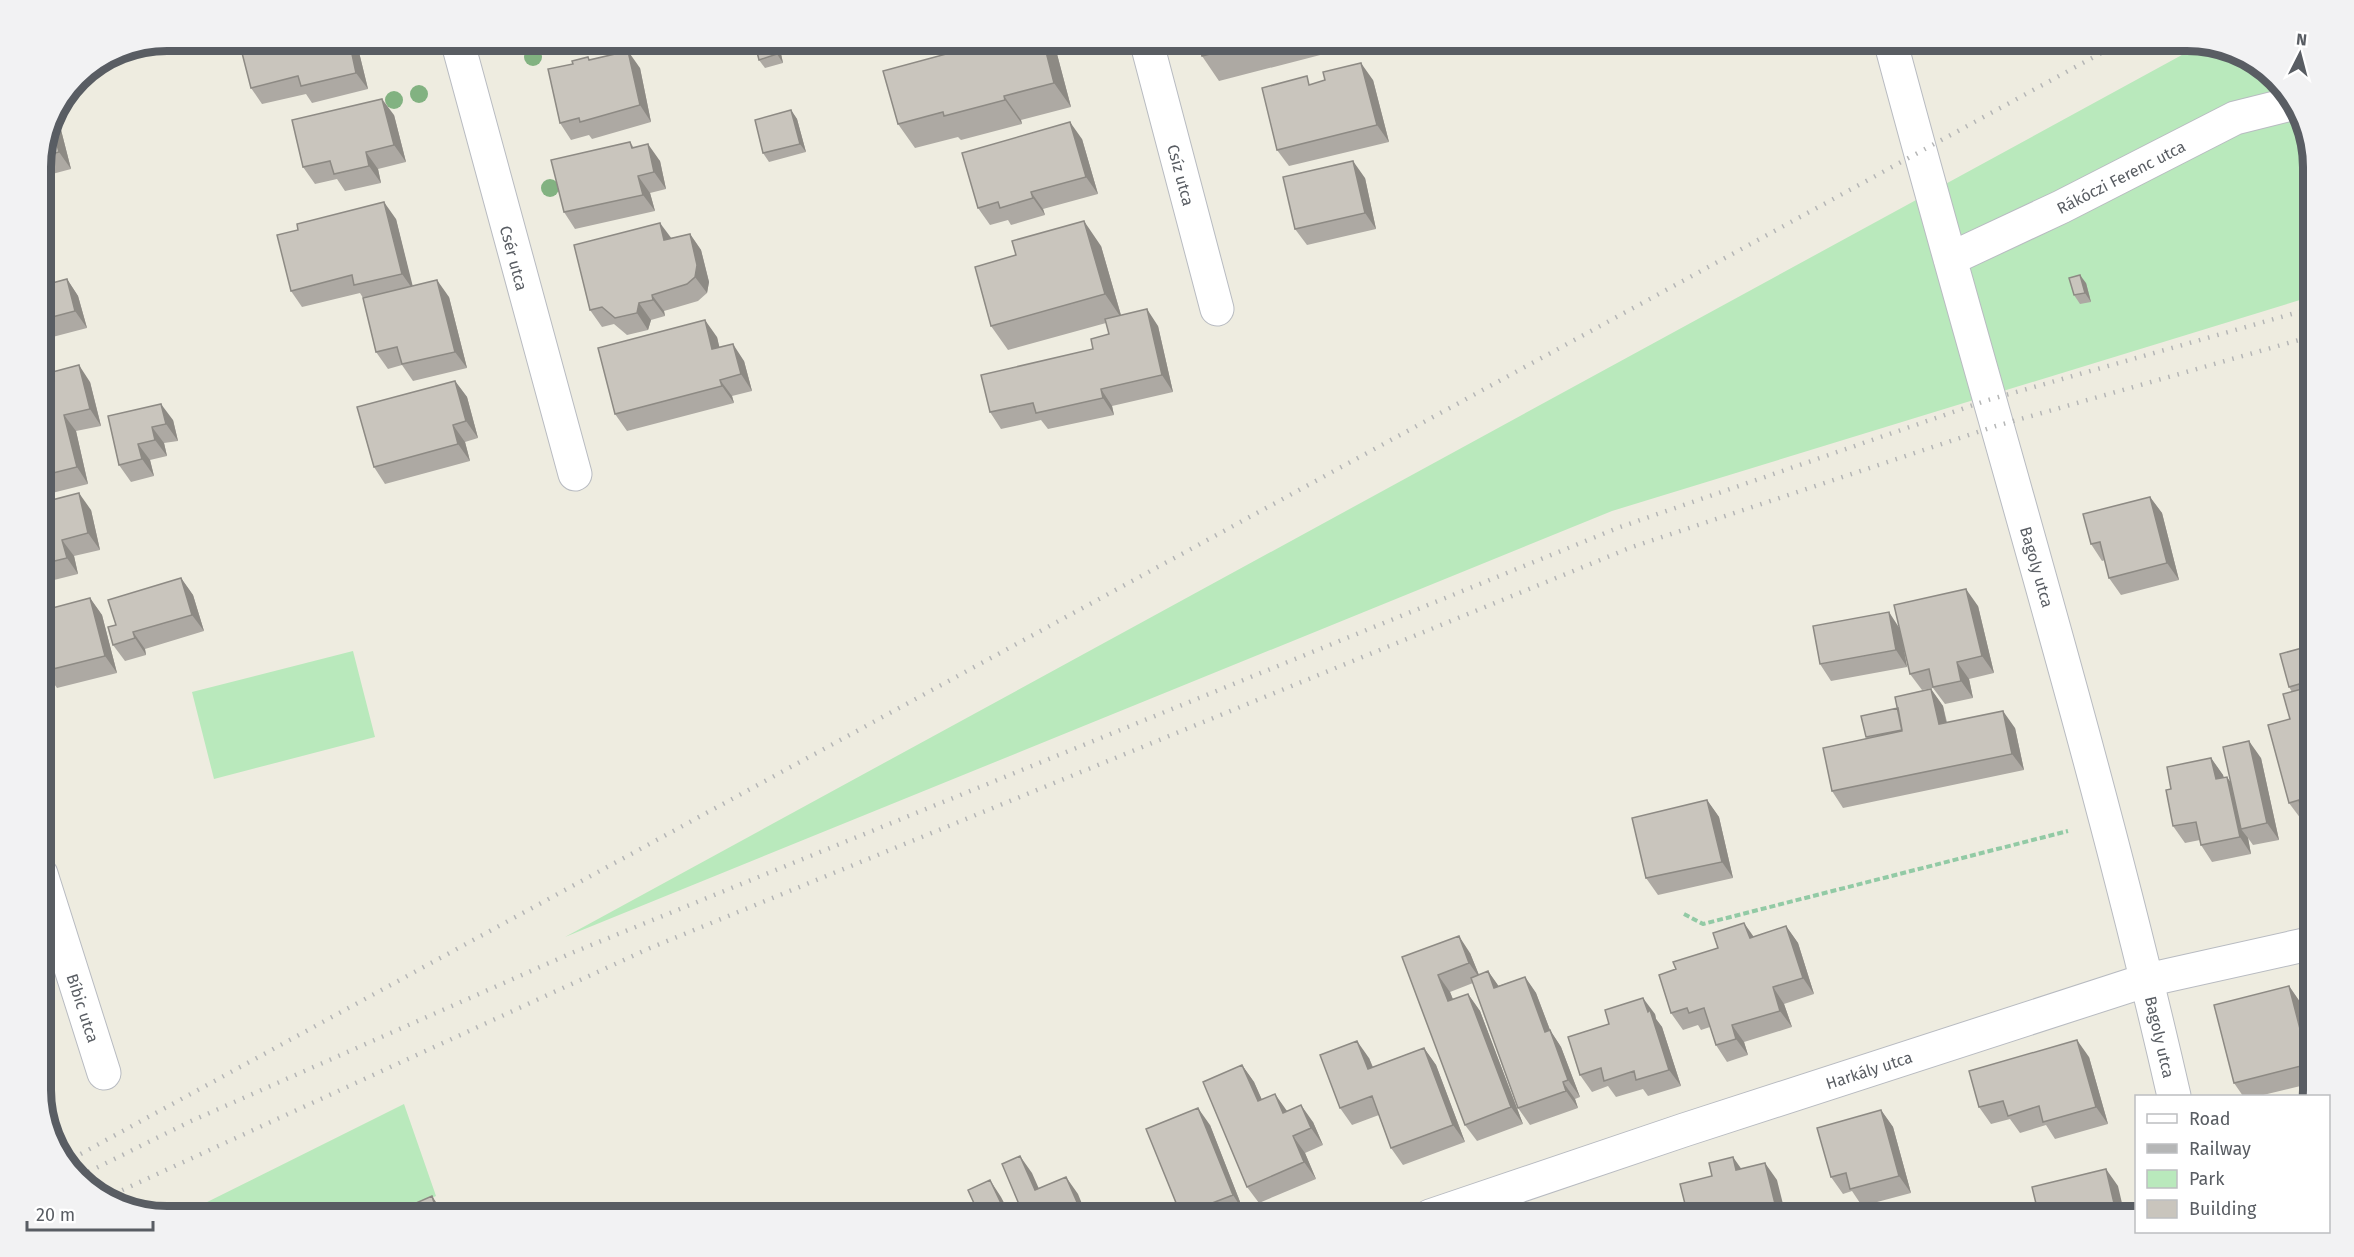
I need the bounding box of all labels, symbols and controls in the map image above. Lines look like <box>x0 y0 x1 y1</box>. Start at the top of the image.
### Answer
north arrow <box>2270 24 2330 84</box>
text: N <box>2295 30 2308 50</box>
street label: Rákóczi Ferenc utca <box>2054 137 2189 218</box>
street label: Csíz utca <box>1163 142 1198 208</box>
street label: Csér utca <box>496 224 531 293</box>
street label: Bagoly utca <box>2016 524 2057 610</box>
street label: Bíbic utca <box>62 971 103 1045</box>
street label: Bagoly utca <box>2141 994 2178 1080</box>
street label: Harkály utca <box>1823 1048 1915 1093</box>
legend <box>2135 1095 2330 1233</box>
text: Road <box>2189 1108 2231 1130</box>
text: Railway <box>2189 1138 2251 1160</box>
text: Park <box>2189 1168 2225 1190</box>
scale bar <box>27 1194 153 1232</box>
text: Building <box>2189 1198 2257 1220</box>
text: 20 m <box>36 1204 75 1226</box>

